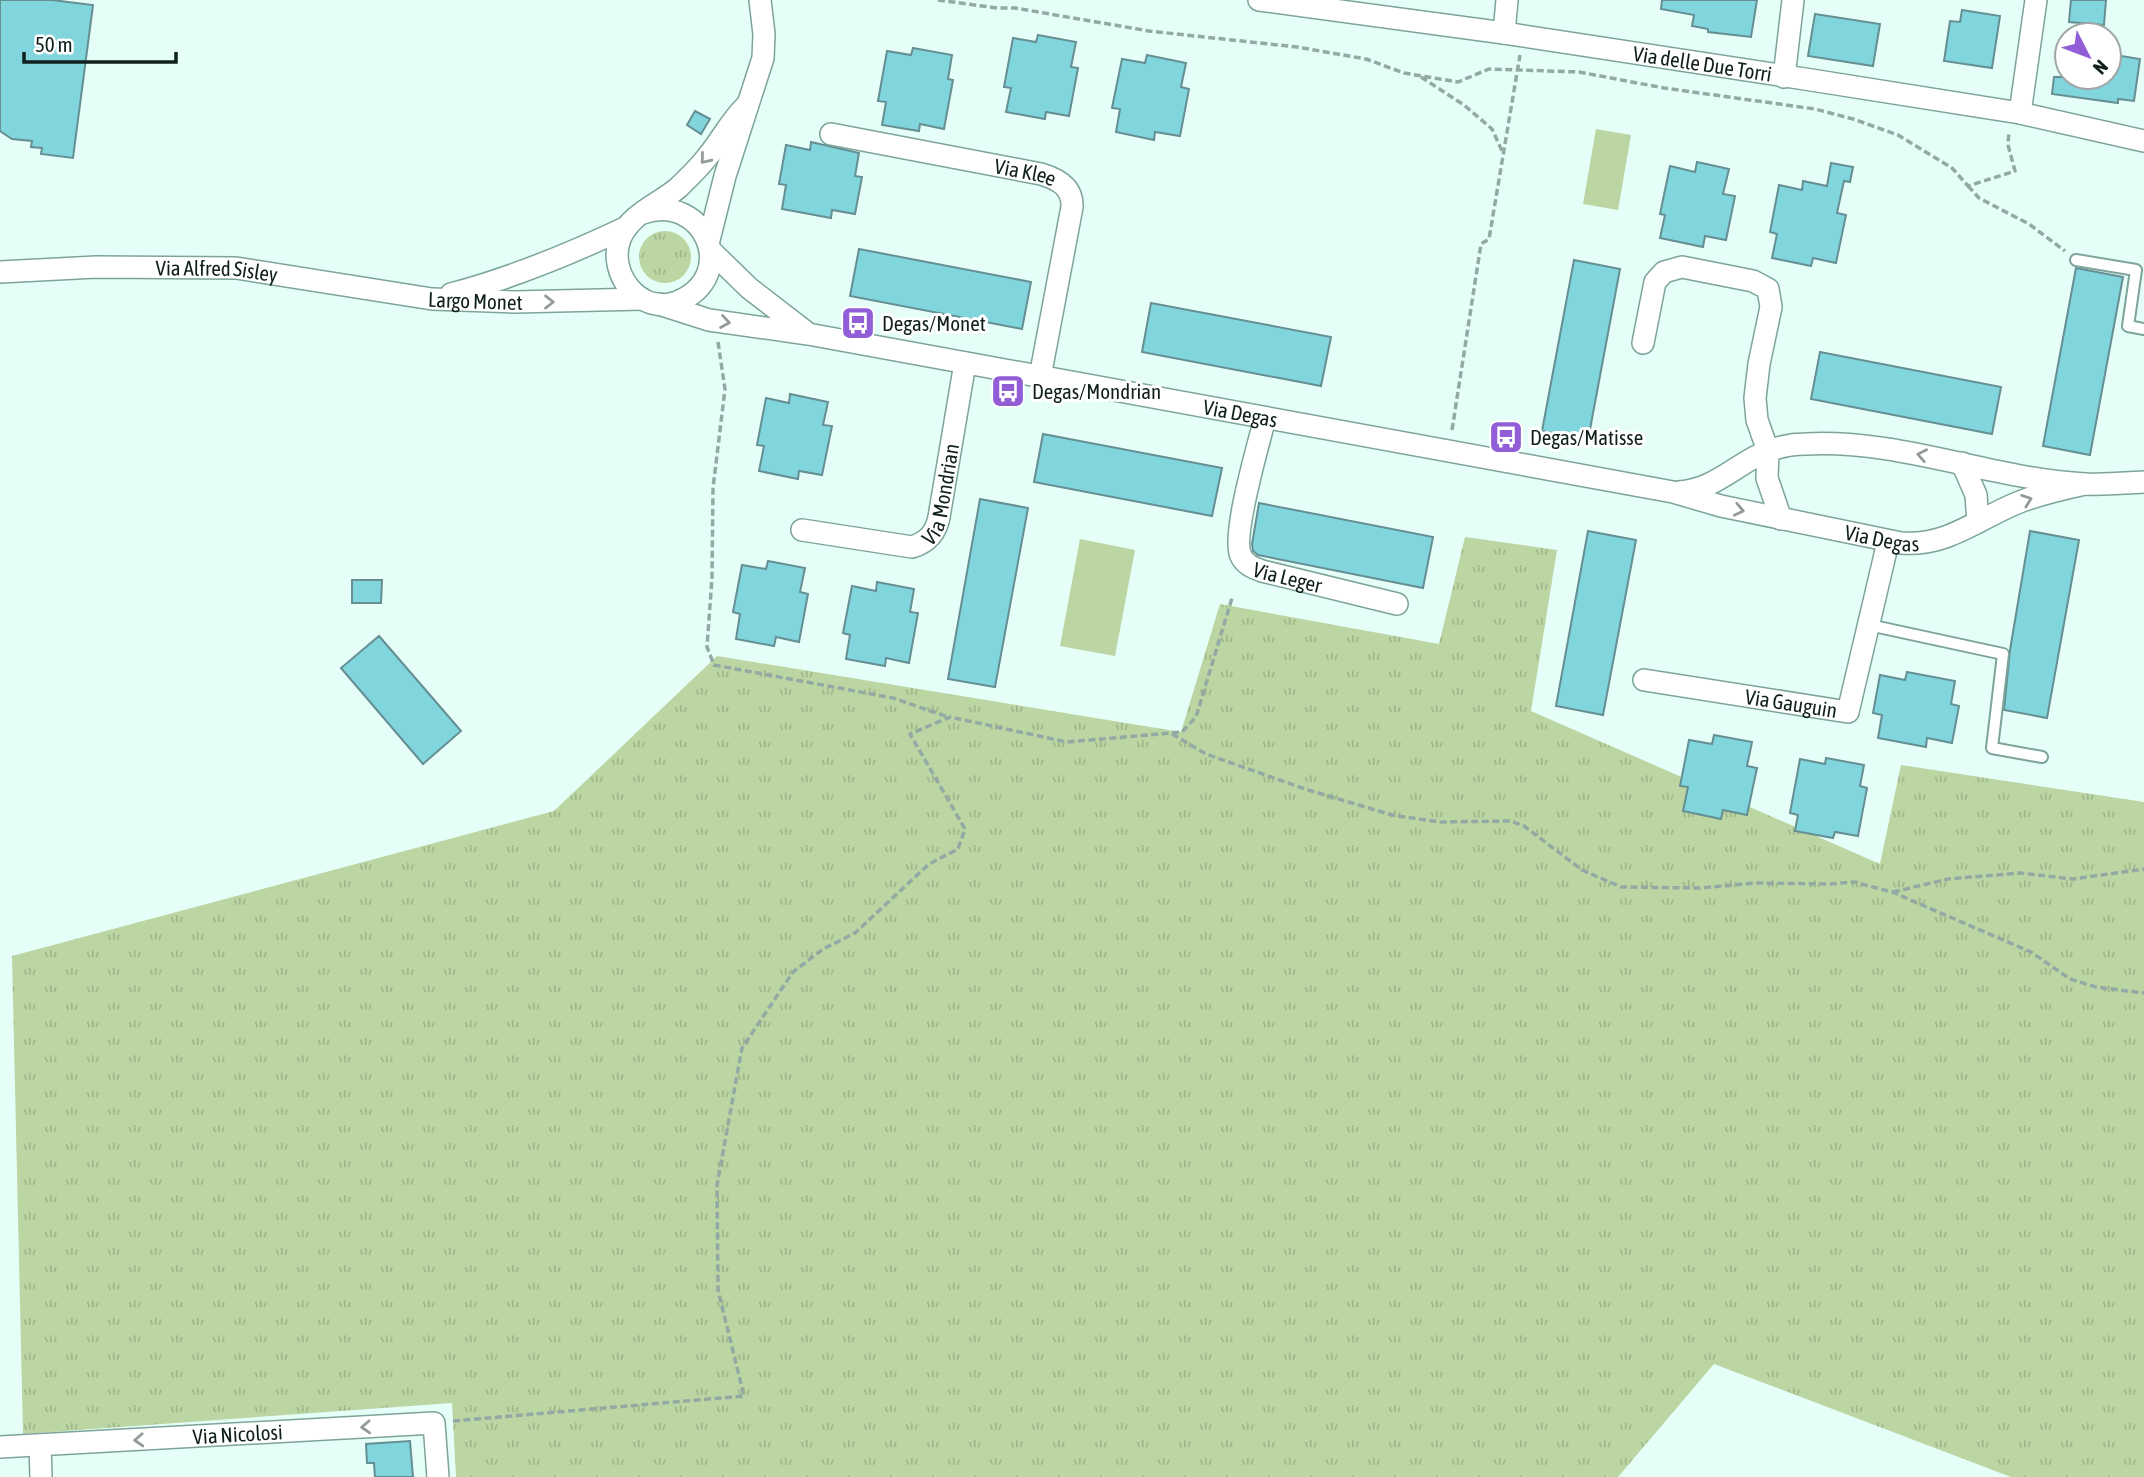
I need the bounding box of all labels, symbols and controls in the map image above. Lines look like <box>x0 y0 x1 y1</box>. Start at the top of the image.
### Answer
scale bar <box>24 21 177 65</box>
north arrow <box>2053 21 2123 91</box>
text: 50 m <box>35 32 73 56</box>
street label: Via delle Due Torri <box>1631 41 1774 86</box>
text: N <box>2089 56 2113 79</box>
one-way arrow <box>701 151 713 164</box>
street label: Via Klee <box>993 153 1060 190</box>
street label: Via Alfred Sisley <box>156 255 280 286</box>
street label: Largo Monet <box>428 287 523 314</box>
one-way arrow <box>544 294 555 310</box>
bus stop icon: Degas/Monet <box>839 304 877 342</box>
place label: Degas/Monet <box>882 311 986 335</box>
one-way arrow <box>719 314 731 329</box>
bus stop icon: Degas/Mondrian <box>989 372 1027 410</box>
place label: Degas/Mondrian <box>1032 379 1161 403</box>
street label: Via Degas <box>1201 394 1279 432</box>
bus stop icon: Degas/Matisse <box>1487 418 1525 456</box>
place label: Degas/Matisse <box>1530 425 1643 449</box>
street label: Via Mondrian <box>917 442 963 550</box>
one-way arrow <box>1916 448 1928 463</box>
one-way arrow <box>2020 494 2032 508</box>
one-way arrow <box>1733 502 1745 517</box>
street label: Via Degas <box>1843 520 1920 555</box>
street label: Via Leger <box>1250 557 1325 597</box>
street label: Via Gauguin <box>1743 684 1839 722</box>
street label: Via Nicolosi <box>192 1419 283 1448</box>
one-way arrow <box>360 1419 371 1434</box>
one-way arrow <box>133 1432 144 1447</box>

